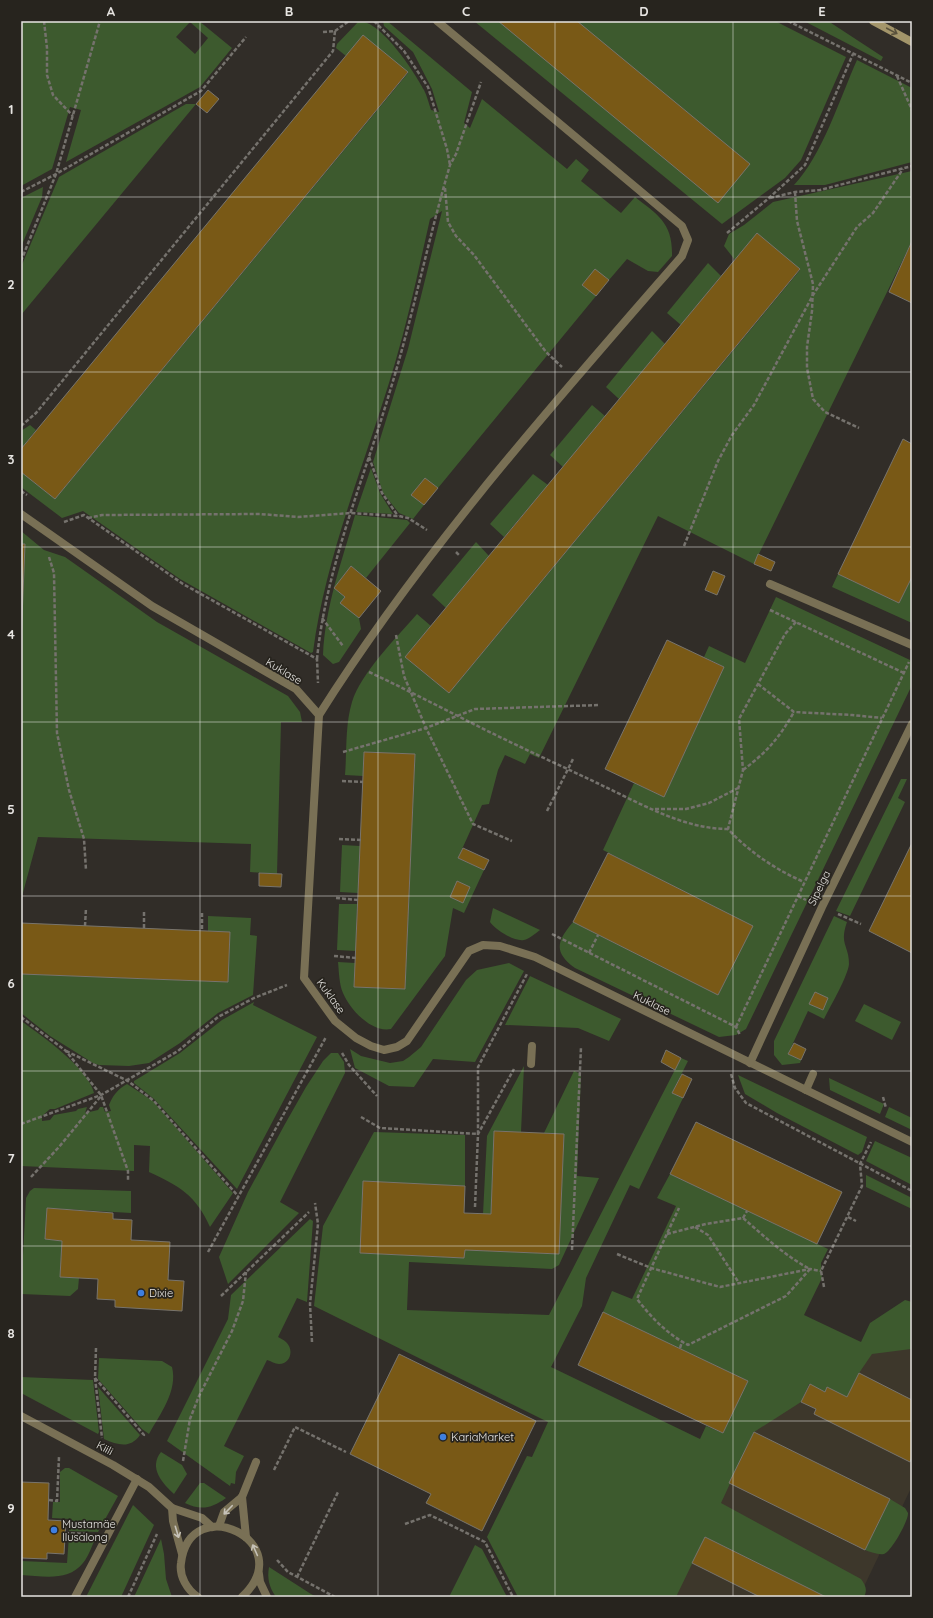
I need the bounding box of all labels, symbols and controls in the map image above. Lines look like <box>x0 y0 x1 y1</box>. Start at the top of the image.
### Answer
text: A <box>107 3 116 19</box>
text: B <box>285 3 293 19</box>
text: C <box>462 3 470 19</box>
text: D <box>639 3 649 19</box>
text: E <box>818 3 826 19</box>
one-way arrow <box>886 28 898 36</box>
text: 1 <box>8 101 14 117</box>
text: 2 <box>7 276 15 292</box>
text: 3 <box>8 451 15 467</box>
text: 4 <box>7 626 15 642</box>
street label: Kuklase <box>263 655 305 687</box>
text: 5 <box>7 801 15 817</box>
street label: Sipelga <box>805 868 833 908</box>
text: 6 <box>7 975 15 991</box>
street label: Kuklase <box>314 976 348 1016</box>
street label: Kuklase <box>631 988 673 1018</box>
text: 7 <box>7 1150 15 1166</box>
place label: Dixie <box>149 1286 173 1300</box>
marker: Dixie <box>136 1288 146 1298</box>
text: 8 <box>7 1325 15 1341</box>
place label: KariaMarket <box>451 1430 514 1444</box>
marker: KariaMarket <box>438 1432 448 1442</box>
street label: Kiili <box>94 1438 116 1458</box>
text: 9 <box>7 1500 15 1516</box>
one-way arrow <box>223 1505 233 1515</box>
place label: Mustamäe Ilusalong <box>62 1517 116 1544</box>
marker: Mustamäe Ilusalong <box>49 1525 59 1535</box>
one-way arrow <box>174 1525 181 1538</box>
one-way arrow <box>251 1545 258 1557</box>

